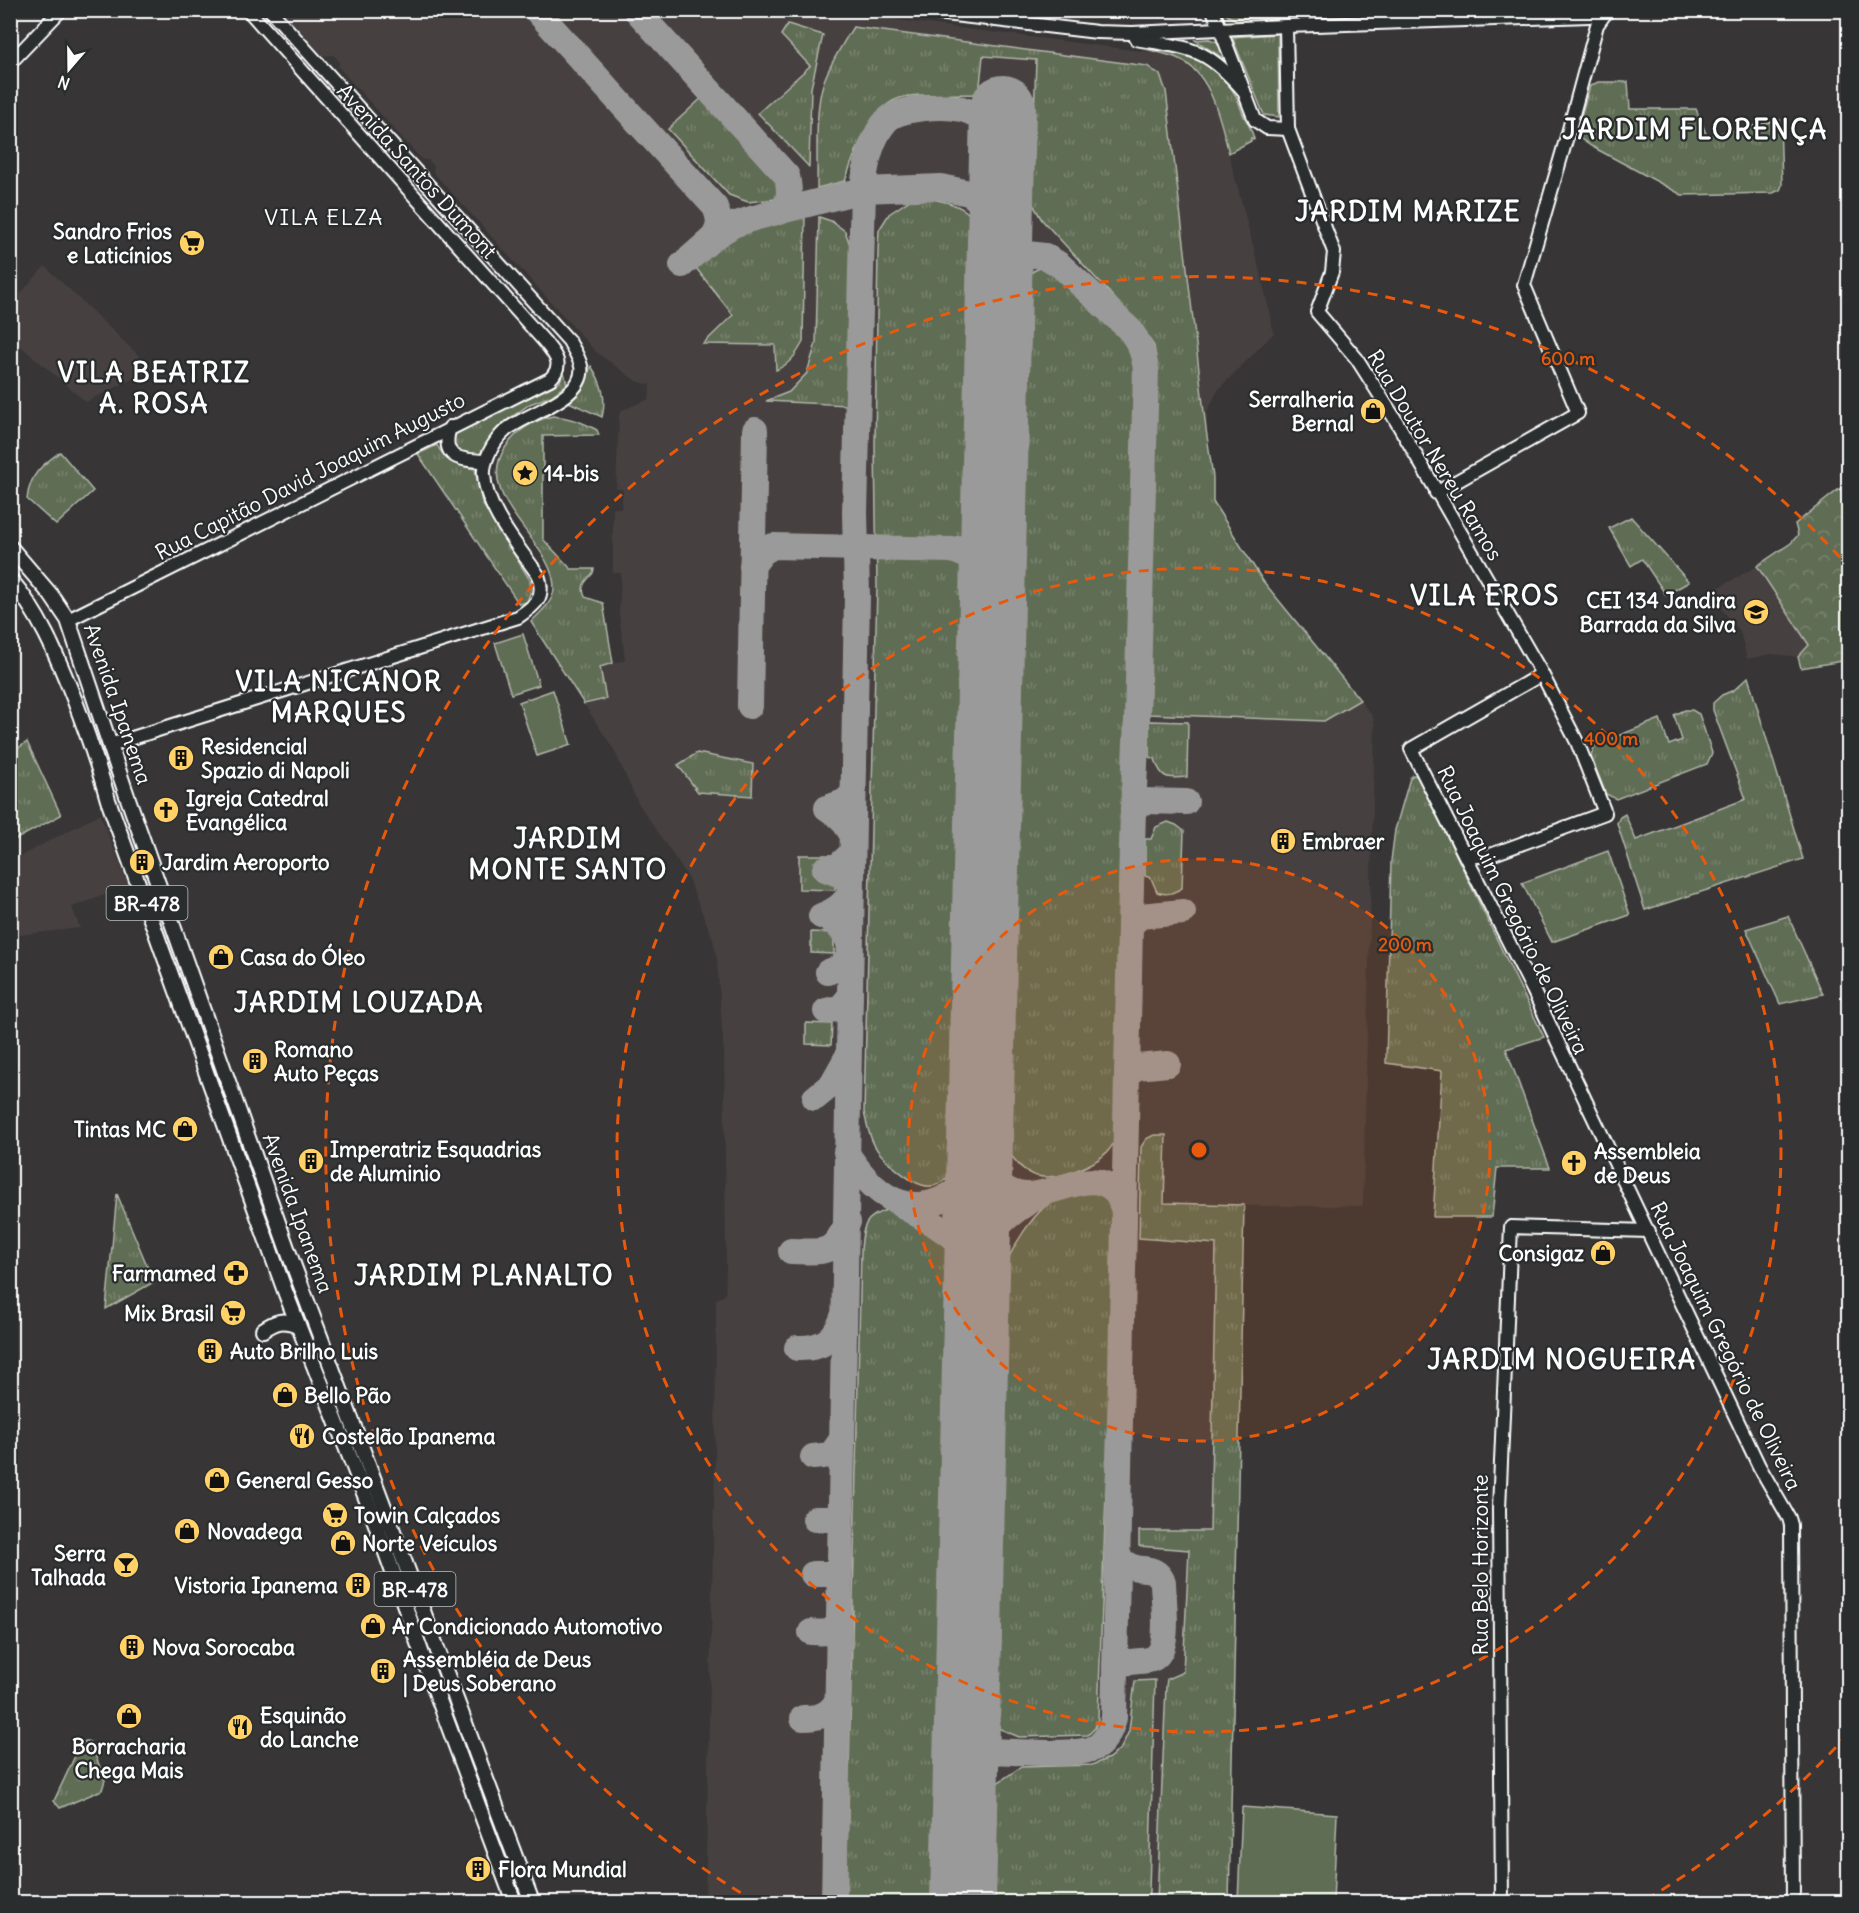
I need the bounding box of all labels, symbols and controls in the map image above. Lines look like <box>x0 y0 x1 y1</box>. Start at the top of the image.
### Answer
north arrow <box>39 39 99 99</box>
text: N <box>55 72 72 94</box>
street label: Avenida Santos Dumont <box>331 78 503 264</box>
district label: JARDIM FLORENÇA <box>1562 112 1828 146</box>
district label: JARDIM MARIZE <box>1295 194 1521 228</box>
district label: VILA ELZA <box>264 203 384 231</box>
place label: Sandro Frios e Laticínios <box>53 218 172 269</box>
supermarket icon: Sandro Frios e Laticínios <box>177 228 207 258</box>
street label: Rua Doutor Nereu Ramos <box>1361 345 1509 565</box>
text: 600 m <box>1541 347 1595 370</box>
district label: VILA BEATRIZ A. ROSA <box>57 355 251 420</box>
street label: Rua Capitão David Joaquim Augusto <box>151 386 469 566</box>
place label: Serralheria Bernal <box>1249 386 1354 437</box>
shop icon: Serralheria Bernal <box>1358 396 1388 426</box>
place icon: 14-bis <box>510 458 540 488</box>
place label: 14-bis <box>544 460 600 487</box>
district label: VILA EROS <box>1410 578 1560 612</box>
place label: CEI 134 Jandira Barrada da Silva <box>1580 587 1736 638</box>
school or university icon: CEI 134 Jandira Barrada da Silva <box>1741 597 1771 627</box>
street label: Avenida Ipanema <box>78 620 158 788</box>
district label: VILA NICANOR MARQUES <box>236 664 442 729</box>
text: 400 m <box>1584 727 1638 750</box>
place label: Residencial Spazio di Napoli <box>201 733 350 784</box>
building icon: Residencial Spazio di Napoli <box>166 743 196 773</box>
street label: Rua Joaquim Gregório de Oliveira <box>1431 761 1595 1059</box>
place label: Igreja Catedral Evangélica <box>186 785 329 836</box>
church icon: Igreja Catedral Evangélica <box>151 795 181 825</box>
district label: JARDIM MONTE SANTO <box>468 821 668 886</box>
building icon: Embraer <box>1268 826 1298 856</box>
place label: Embraer <box>1302 828 1385 855</box>
building icon: Jardim Aeroporto <box>127 847 157 877</box>
place label: Jardim Aeroporto <box>162 849 330 876</box>
road number: BR-478 <box>106 886 188 920</box>
text: 200 m <box>1378 933 1432 956</box>
shop icon: Casa do Óleo <box>206 942 236 972</box>
place label: Casa do Óleo <box>240 943 366 971</box>
district label: JARDIM LOUZADA <box>234 985 484 1019</box>
place label: Romano Auto Peças <box>274 1036 379 1087</box>
building icon: Romano Auto Peças <box>240 1046 270 1076</box>
shop icon: Tintas MC <box>170 1114 200 1144</box>
place label: Tintas MC <box>74 1116 166 1143</box>
street label: Avenida Ipanema <box>257 1129 339 1297</box>
place label: Imperatriz Esquadrias de Aluminio <box>330 1136 542 1187</box>
place label: Assembleia de Deus <box>1594 1138 1701 1189</box>
centre of rings <box>1189 1140 1209 1160</box>
building icon: Imperatriz Esquadrias de Aluminio <box>296 1146 326 1176</box>
church icon: Assembleia de Deus <box>1559 1148 1589 1178</box>
street label: Rua Joaquim Gregório de Oliveira <box>1644 1197 1808 1495</box>
shop icon: Consigaz <box>1588 1238 1618 1268</box>
place label: Consigaz <box>1498 1240 1584 1267</box>
pharmacy icon: Farmamed <box>221 1258 251 1288</box>
district label: JARDIM PLANALTO <box>354 1258 614 1292</box>
place label: Farmamed <box>112 1260 217 1287</box>
supermarket icon: Mix Brasil <box>218 1298 248 1328</box>
place label: Mix Brasil <box>124 1300 214 1327</box>
building icon: Auto Brilho Luis <box>195 1336 225 1366</box>
place label: Auto Brilho Luis <box>230 1338 378 1365</box>
district label: JARDIM NOGUEIRA <box>1427 1342 1697 1376</box>
shop icon: Bello Pão <box>270 1380 300 1410</box>
place label: Bello Pão <box>304 1382 391 1409</box>
restaurant icon: Costelão Ipanema <box>287 1421 317 1451</box>
place label: Costelão Ipanema <box>322 1423 495 1450</box>
shop icon: General Gesso <box>202 1465 232 1495</box>
place label: General Gesso <box>236 1467 374 1494</box>
street label: Rua Belo Horizonte <box>1467 1475 1494 1655</box>
supermarket icon: Towin Calçados <box>320 1500 350 1530</box>
place label: Towin Calçados <box>354 1502 501 1529</box>
shop icon: Novadega <box>172 1516 202 1546</box>
place label: Novadega <box>207 1518 302 1545</box>
shop icon: Norte Veículos <box>328 1528 358 1558</box>
place label: Norte Veículos <box>362 1530 498 1557</box>
place label: Serra Talhada <box>31 1540 106 1591</box>
bar icon: Serra Talhada <box>111 1550 141 1580</box>
building icon: Vistoria Ipanema <box>343 1570 373 1600</box>
place label: Vistoria Ipanema <box>175 1572 338 1599</box>
road number: BR-478 <box>374 1572 456 1606</box>
shop icon: Ar Condicionado Automotivo <box>358 1611 388 1641</box>
place label: Ar Condicionado Automotivo <box>392 1613 663 1640</box>
building icon: Nova Sorocaba <box>117 1632 147 1662</box>
place label: Nova Sorocaba <box>152 1634 295 1661</box>
place label: Assembléia de Deus | Deus Soberano <box>403 1646 592 1698</box>
building icon: Assembléia de Deus | Deus Soberano <box>368 1656 398 1686</box>
shop icon: Borracharia Chega Mais <box>114 1701 144 1731</box>
place label: Esquinão do Lanche <box>260 1702 359 1753</box>
restaurant icon: Esquinão do Lanche <box>225 1712 255 1742</box>
place label: Borracharia Chega Mais <box>72 1733 186 1784</box>
building icon: Flora Mundial <box>463 1854 493 1884</box>
place label: Flora Mundial <box>498 1856 627 1883</box>

